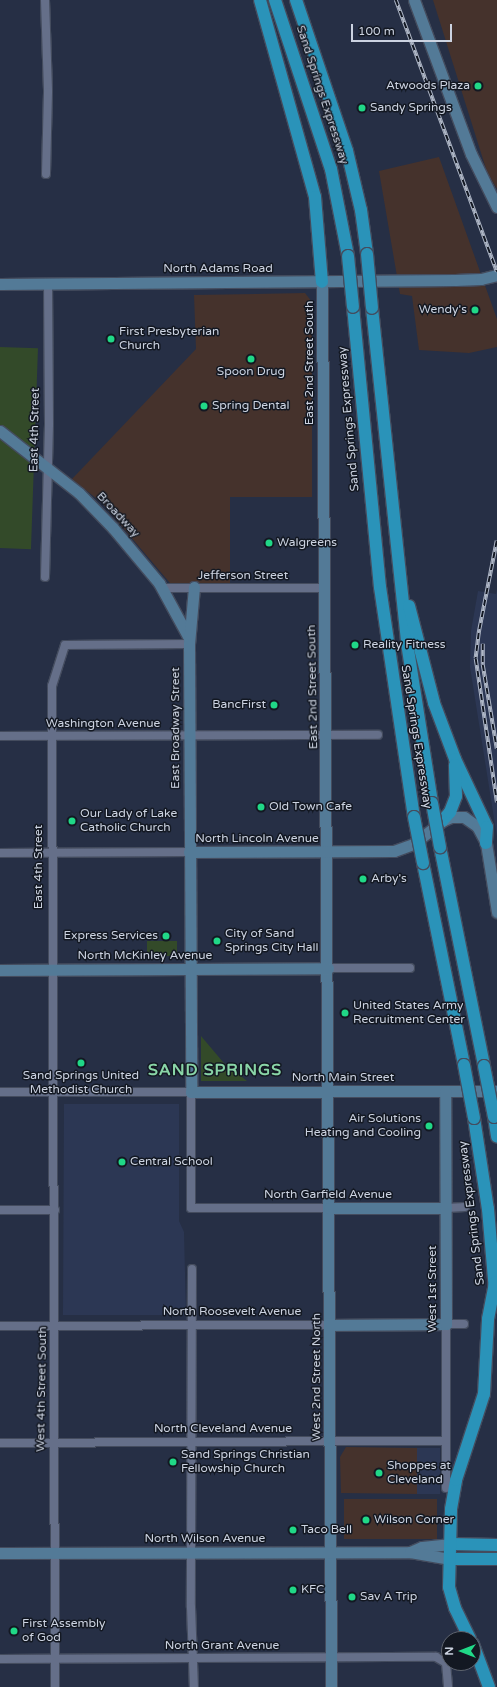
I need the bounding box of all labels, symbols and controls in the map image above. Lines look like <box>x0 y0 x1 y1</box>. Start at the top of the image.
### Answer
scale bar <box>353 16 454 42</box>
street label: Sand Springs Expressway <box>293 24 351 166</box>
text: 100 m <box>358 24 395 38</box>
place label: Atwoods Plaza <box>386 79 470 93</box>
marker: Atwoods Plaza <box>473 81 483 91</box>
place label: Sandy Springs <box>370 101 452 115</box>
marker: Sandy Springs <box>357 103 367 113</box>
street label: North Adams Road <box>163 262 273 276</box>
street label: East 2nd Street South <box>303 301 317 425</box>
place label: Wendy's <box>419 303 467 317</box>
marker: Wendy's <box>470 305 480 315</box>
place label: First Presbyterian Church <box>119 325 219 353</box>
marker: First Presbyterian Church <box>106 334 116 344</box>
street label: Sand Springs Expressway <box>335 346 363 492</box>
marker: Spoon Drug <box>246 354 256 364</box>
place label: Spoon Drug <box>217 365 285 379</box>
street label: East 4th Street <box>27 388 43 472</box>
place label: Spring Dental <box>212 399 290 413</box>
marker: Spring Dental <box>199 401 209 411</box>
street label: Broadway <box>93 489 143 541</box>
place label: Walgreens <box>277 536 337 550</box>
marker: Walgreens <box>264 538 274 548</box>
street label: Jefferson Street <box>198 569 288 583</box>
street label: East 2nd Street South <box>305 625 321 749</box>
place label: Reality Fitness <box>363 638 445 652</box>
marker: Reality Fitness <box>350 640 360 650</box>
street label: Sand Springs Expressway <box>398 664 434 810</box>
street label: East Broadway Street <box>169 667 183 789</box>
place label: BancFirst <box>212 698 266 712</box>
marker: BancFirst <box>269 700 279 710</box>
street label: Washington Avenue <box>46 717 160 731</box>
place label: Old Town Cafe <box>269 800 352 814</box>
marker: Old Town Cafe <box>256 802 266 812</box>
place label: Our Lady of Lake Catholic Church <box>80 807 177 835</box>
marker: Our Lady of Lake Catholic Church <box>67 816 77 826</box>
street label: East 4th Street <box>32 825 46 909</box>
street label: North Lincoln Avenue <box>195 832 319 846</box>
place label: Arby's <box>371 872 407 886</box>
marker: Arby's <box>358 874 368 884</box>
place label: City of Sand Springs City Hall <box>225 927 318 955</box>
place label: Express Services <box>63 929 158 943</box>
marker: Express Services <box>161 931 171 941</box>
marker: City of Sand Springs City Hall <box>212 936 222 946</box>
street label: North McKinley Avenue <box>78 949 212 963</box>
place label: United States Army Recruitment Center <box>353 999 465 1027</box>
marker: United States Army Recruitment Center <box>340 1008 350 1018</box>
marker: Sand Springs United Methodist Church <box>76 1058 86 1068</box>
district label: SAND SPRINGS <box>148 1060 282 1080</box>
place label: Sand Springs United Methodist Church <box>23 1069 139 1097</box>
street label: North Main Street <box>292 1071 394 1085</box>
place label: Air Solutions Heating and Cooling <box>305 1112 421 1140</box>
marker: Air Solutions Heating and Cooling <box>424 1121 434 1131</box>
street label: Sand Springs Expressway <box>456 1140 488 1286</box>
place label: Central School <box>130 1155 213 1169</box>
marker: Central School <box>117 1157 127 1167</box>
street label: North Garfield Avenue <box>264 1188 392 1202</box>
street label: West 1st Street <box>426 1245 440 1333</box>
street label: North Roosevelt Avenue <box>163 1305 301 1319</box>
street label: West 2nd Street North <box>310 1313 324 1441</box>
street label: West 4th Street South <box>34 1326 50 1452</box>
street label: North Cleveland Avenue <box>154 1422 292 1436</box>
place label: Sand Springs Christian Fellowship Church <box>181 1448 310 1476</box>
marker: Sand Springs Christian Fellowship Church <box>168 1457 178 1467</box>
place label: Shoppes at Cleveland <box>387 1459 451 1487</box>
marker: Shoppes at Cleveland <box>374 1468 384 1478</box>
place label: Wilson Corner <box>374 1513 454 1527</box>
marker: Wilson Corner <box>361 1515 371 1525</box>
place label: Taco Bell <box>301 1523 352 1537</box>
marker: Taco Bell <box>288 1525 298 1535</box>
street label: North Wilson Avenue <box>145 1532 265 1546</box>
place label: KFC <box>301 1583 324 1597</box>
marker: KFC <box>288 1585 298 1595</box>
place label: Sav A Trip <box>360 1590 417 1604</box>
marker: Sav A Trip <box>347 1592 357 1602</box>
place label: First Assembly of God <box>22 1617 105 1645</box>
marker: First Assembly of God <box>9 1626 19 1636</box>
north arrow <box>441 1631 481 1671</box>
street label: North Grant Avenue <box>165 1639 279 1653</box>
text: N <box>443 1647 456 1655</box>

